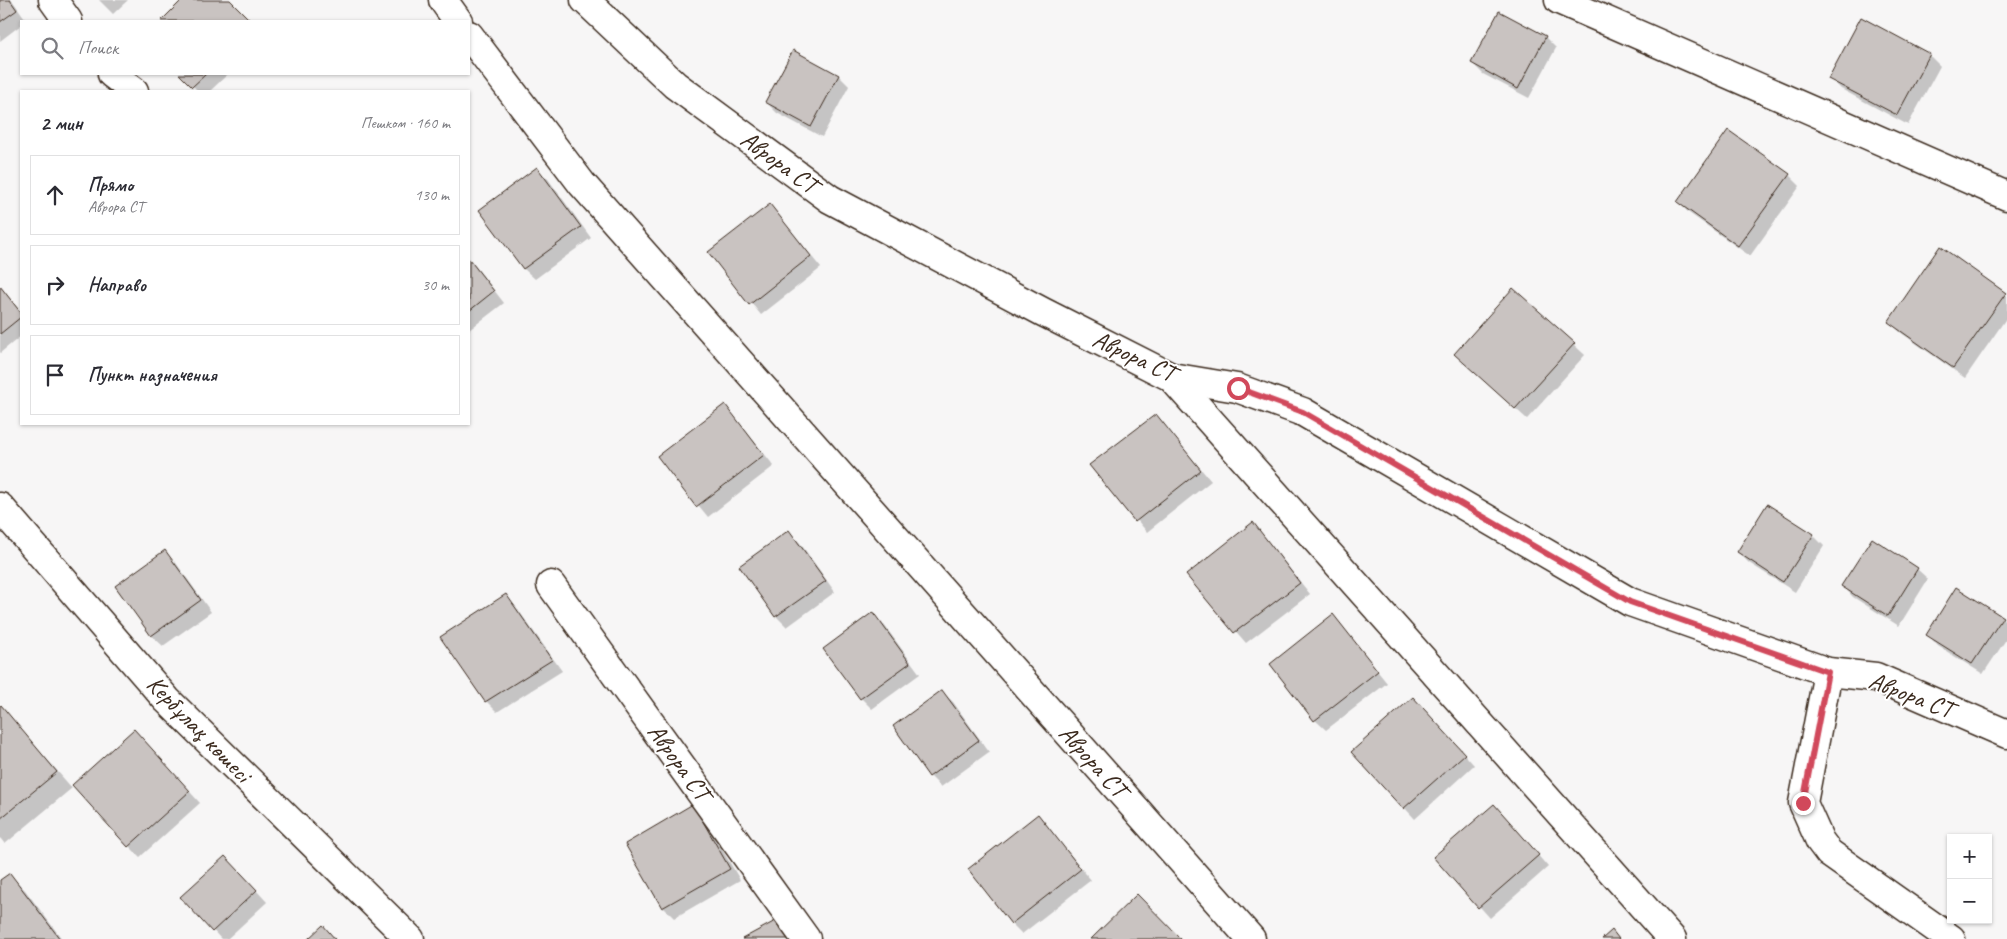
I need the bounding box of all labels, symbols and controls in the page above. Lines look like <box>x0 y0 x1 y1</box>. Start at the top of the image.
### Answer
search box <box>20 20 470 75</box>
icon: search <box>38 34 66 62</box>
text: Поиск <box>78 36 118 60</box>
text: 2 мин <box>40 110 83 136</box>
text: Пешком · 160 m <box>361 113 450 133</box>
street label: Аврора СТ <box>734 123 829 204</box>
text: Прямо <box>88 173 133 197</box>
icon: ahead <box>41 181 69 209</box>
text: 130 m <box>415 185 449 205</box>
text: Аврора СТ <box>88 197 144 217</box>
icon: right <box>41 271 69 299</box>
text: Направо <box>88 273 146 297</box>
text: 30 m <box>422 275 449 295</box>
street label: Аврора СТ <box>1088 323 1186 392</box>
icon: arrive <box>41 361 69 389</box>
text: Пункт назначения <box>88 363 217 387</box>
route start <box>1227 377 1250 400</box>
street label: Аврора СТ <box>1864 664 1964 728</box>
street label: Кербұлақ көшесі <box>140 669 260 792</box>
street label: Аврора СТ <box>640 717 721 812</box>
street label: Аврора СТ <box>1052 718 1139 809</box>
route end <box>1792 792 1815 815</box>
map controls <box>1947 834 1992 924</box>
button: + <box>1947 834 1992 879</box>
button: − <box>1947 879 1992 924</box>

